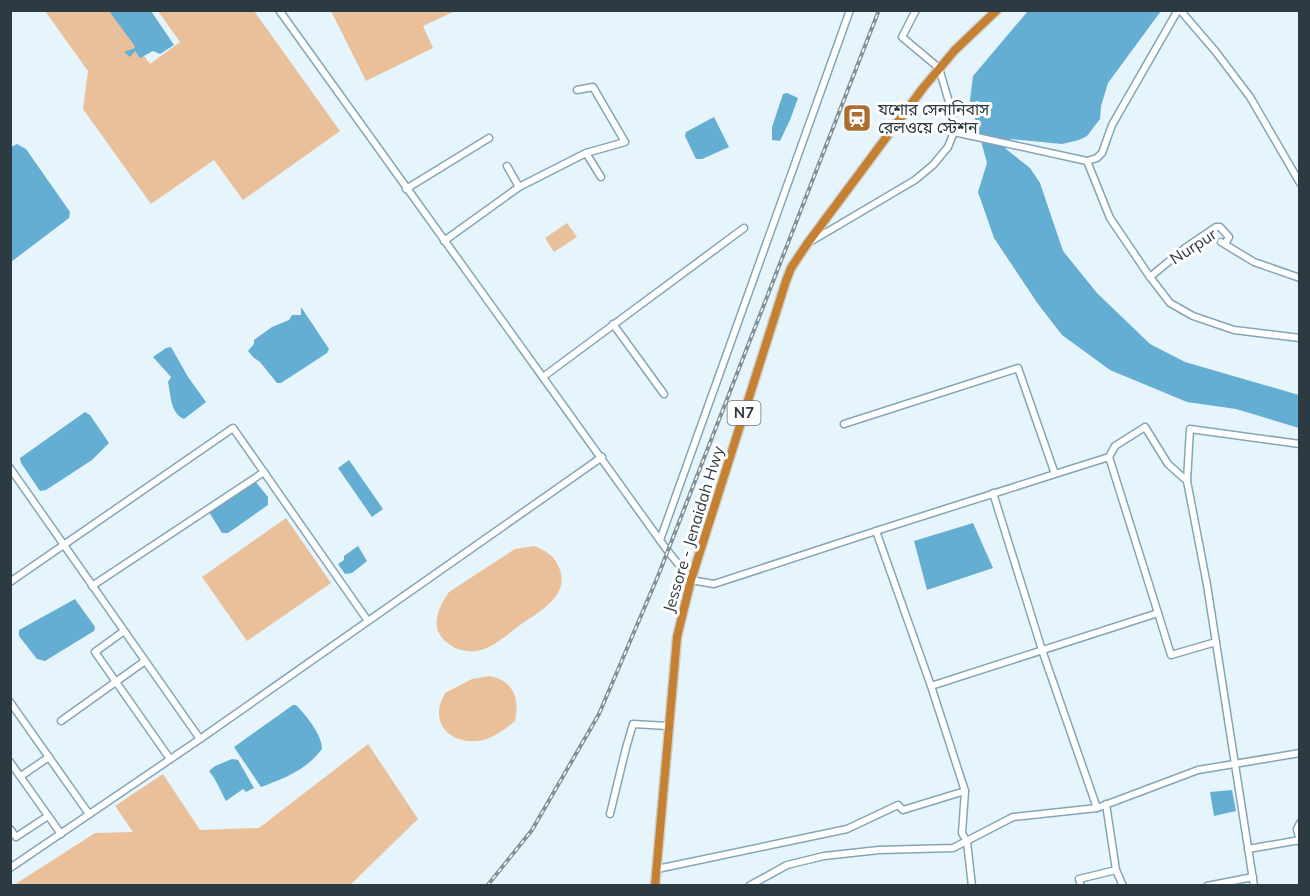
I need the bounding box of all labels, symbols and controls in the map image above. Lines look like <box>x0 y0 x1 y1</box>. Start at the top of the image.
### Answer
place label: যশোর সেনানিবাস রেলওয়ে স্টেশন <box>877 99 990 137</box>
station icon: যশোর সেনানিবাস রেলওয়ে স্টেশন <box>841 102 873 134</box>
street label: Nurpur <box>1166 223 1220 268</box>
road number: N7 <box>728 401 760 425</box>
street label: Jessore - Jenaidah Hwy <box>658 443 728 615</box>

